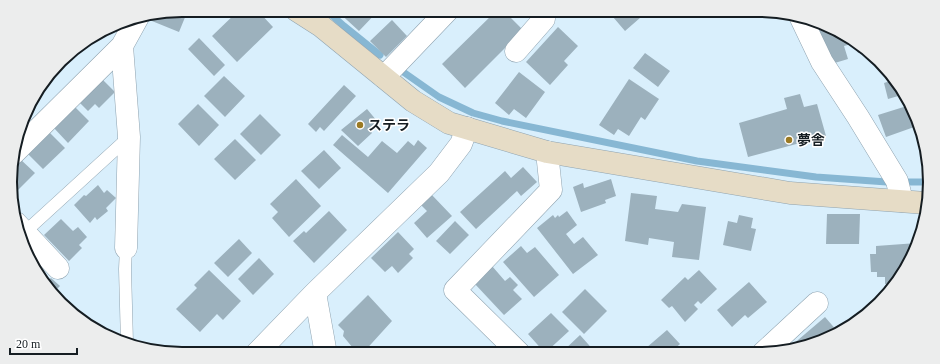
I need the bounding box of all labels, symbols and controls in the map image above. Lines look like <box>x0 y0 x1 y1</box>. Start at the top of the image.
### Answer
place label: ステラ <box>368 118 410 133</box>
marker: ステラ <box>355 120 365 130</box>
place label: 夢舎 <box>797 133 825 148</box>
marker: 夢舎 <box>784 135 794 145</box>
scale bar <box>10 330 77 356</box>
text: 20 m <box>16 337 41 351</box>

